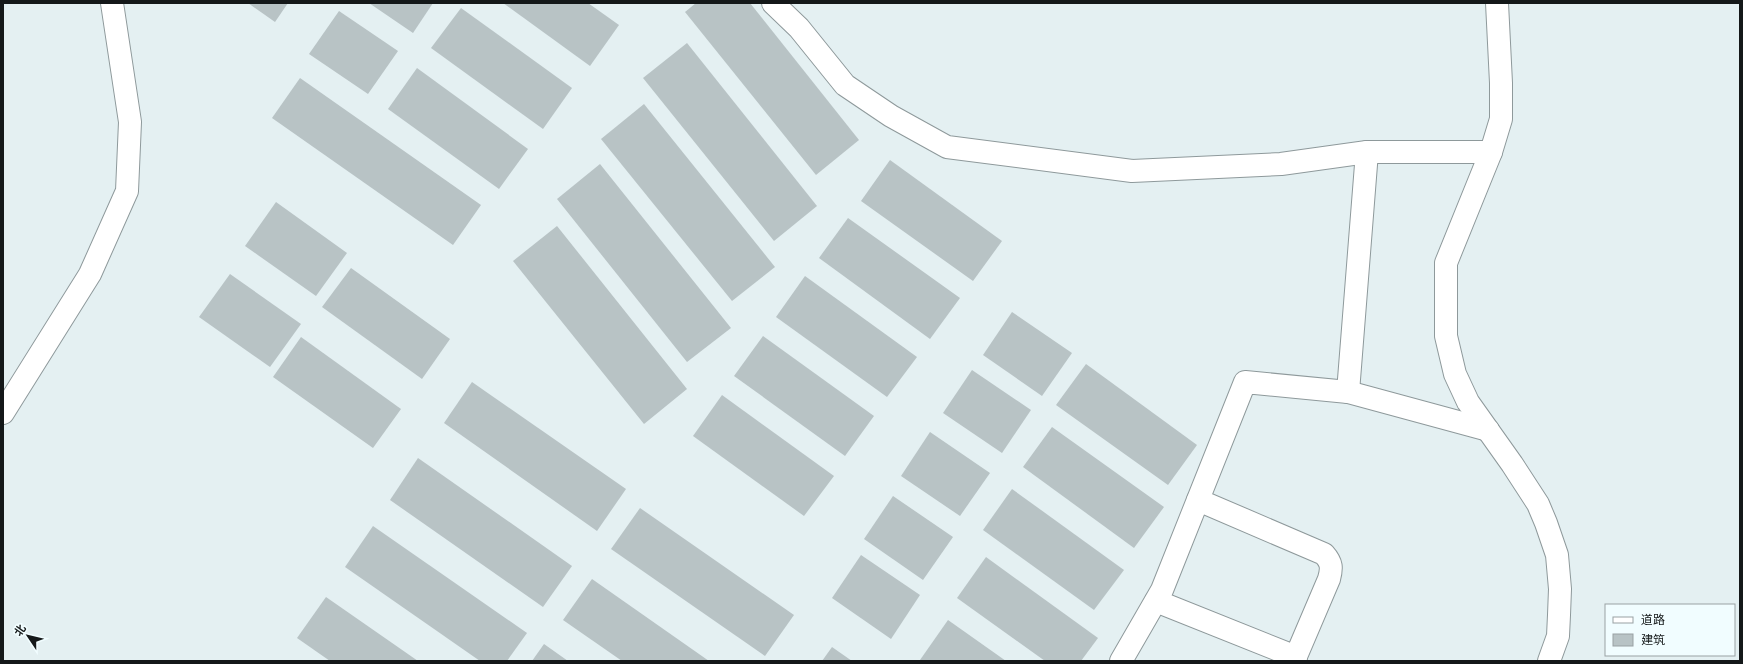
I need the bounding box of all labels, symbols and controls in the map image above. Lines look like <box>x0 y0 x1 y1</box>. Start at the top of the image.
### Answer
legend <box>1605 604 1735 656</box>
text: 道路 <box>1641 612 1665 628</box>
north arrow <box>8 616 48 656</box>
text: 北 <box>11 622 29 639</box>
text: 建筑 <box>1641 632 1665 648</box>

